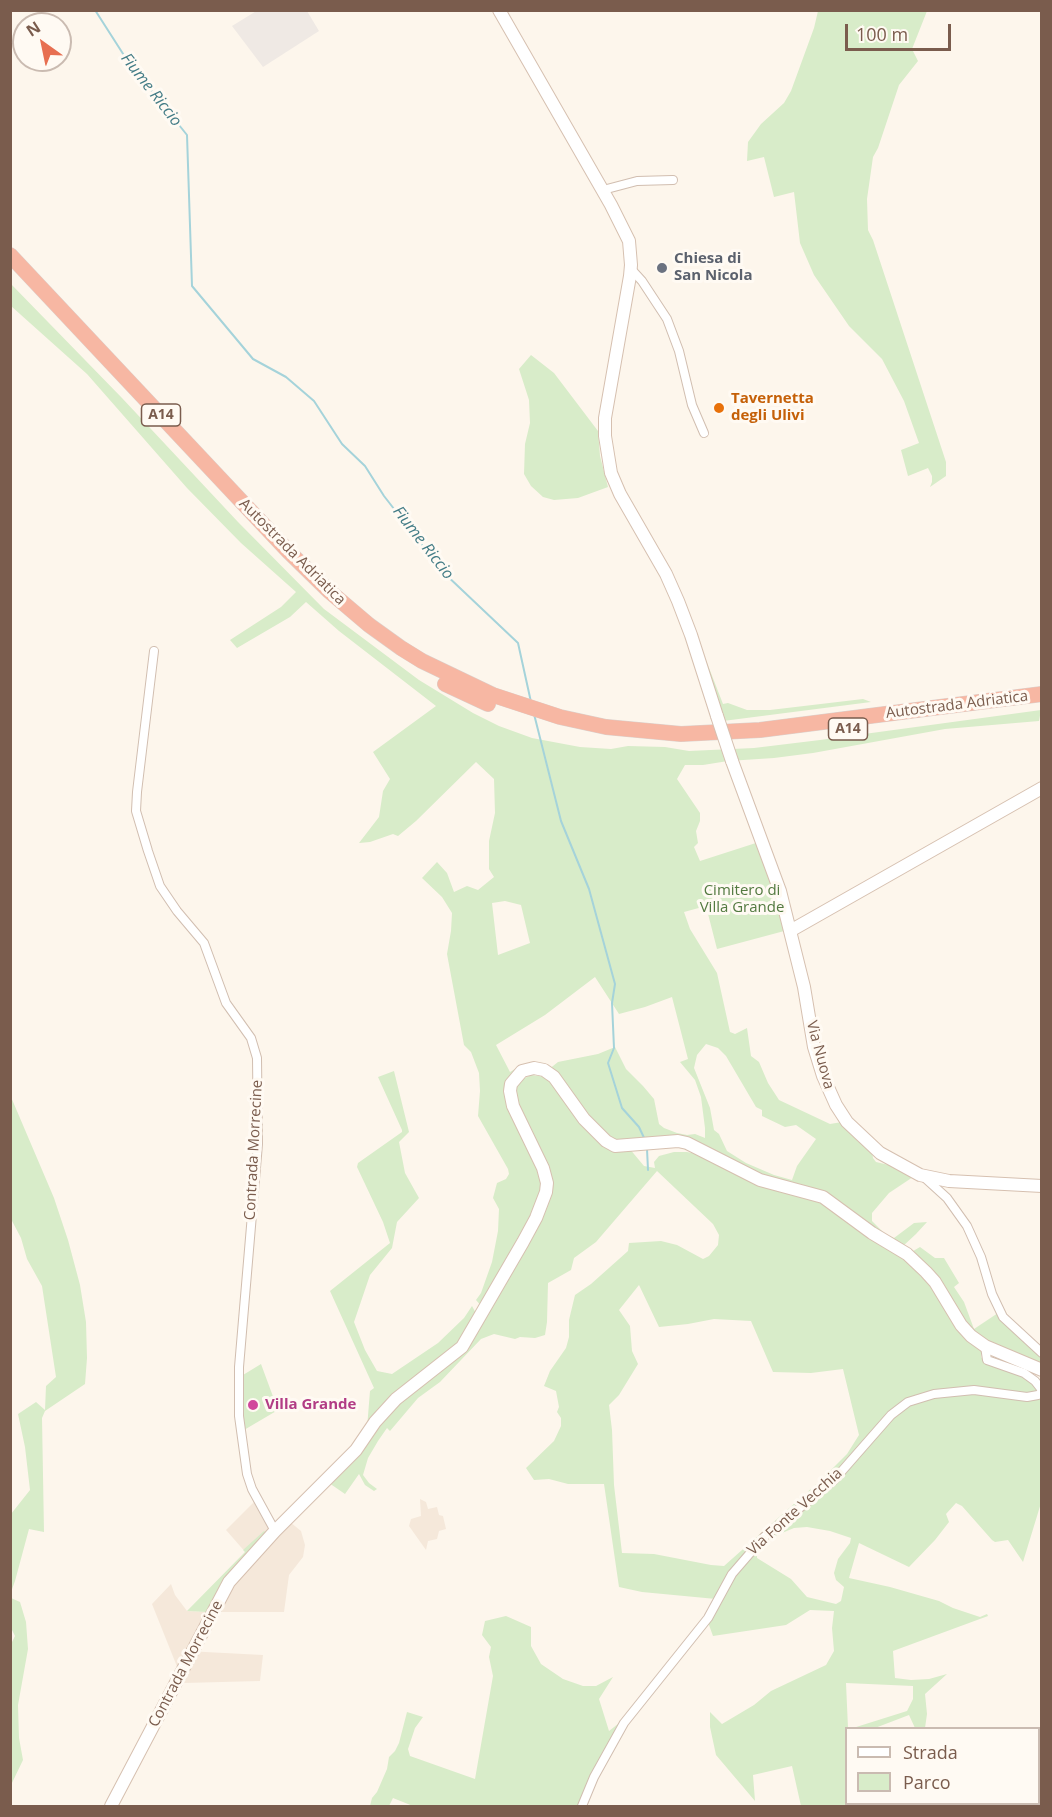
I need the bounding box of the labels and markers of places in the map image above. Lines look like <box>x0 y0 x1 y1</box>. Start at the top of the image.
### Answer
place label: Chiesa di San Nicola <box>674 250 752 285</box>
marker: Chiesa di San Nicola <box>655 261 669 275</box>
place label: Tavernetta degli Ulivi <box>731 390 814 425</box>
marker: Tavernetta degli Ulivi <box>712 401 726 415</box>
place label: Villa Grande <box>265 1396 356 1414</box>
marker: Villa Grande <box>246 1398 260 1412</box>

